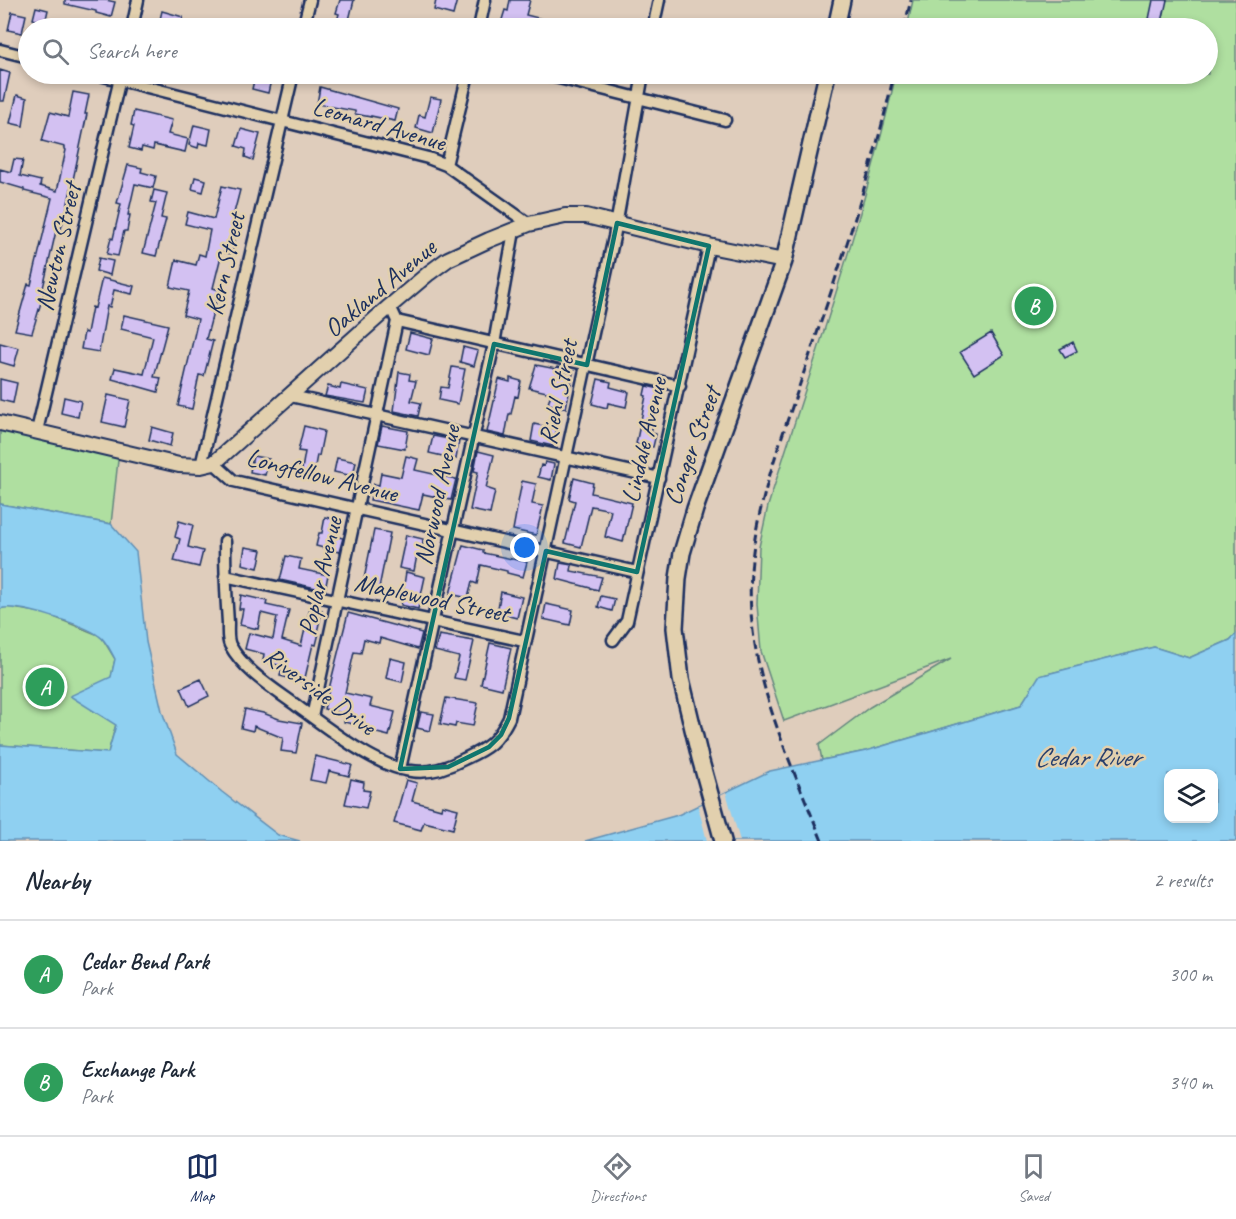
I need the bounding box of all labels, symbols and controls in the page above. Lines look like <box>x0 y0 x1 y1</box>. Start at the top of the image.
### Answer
search box <box>18 18 1218 84</box>
icon: search <box>39 35 72 68</box>
text: Search here <box>87 37 177 65</box>
street label: Leonard Avenue <box>309 89 451 159</box>
street label: Newton Street <box>27 177 89 314</box>
street label: Kern Street <box>197 207 253 318</box>
street label: Oakland Avenue <box>317 230 444 345</box>
pin: B <box>1014 284 1054 328</box>
street label: Riehl Street <box>531 334 586 447</box>
street label: Lindale Avenue <box>614 373 675 506</box>
street label: Conger Street <box>655 379 730 509</box>
street label: Norwood Avenue <box>406 421 468 568</box>
street label: Longfellow Avenue <box>243 440 403 510</box>
street label: Poplar Avenue <box>290 512 350 638</box>
your location <box>510 533 539 562</box>
street label: Maplewood Street <box>352 566 515 631</box>
street label: Riverside Drive <box>258 639 384 744</box>
pin: A <box>26 664 64 710</box>
water label: Cedar River <box>1034 740 1145 774</box>
map controls <box>1164 769 1218 823</box>
button: layers <box>1164 769 1218 823</box>
text: Nearby <box>24 864 89 897</box>
text: 2 results <box>1153 868 1212 893</box>
text: Cedar Bend Park <box>81 948 209 976</box>
text: A <box>38 962 49 987</box>
text: 300 m <box>1169 962 1212 987</box>
text: Park <box>81 976 113 1001</box>
text: Exchange Park <box>81 1056 194 1084</box>
text: B <box>38 1070 49 1095</box>
text: 340 m <box>1169 1070 1212 1095</box>
text: Park <box>81 1084 113 1109</box>
tab: Map <box>186 1150 219 1206</box>
tab: Directions <box>590 1150 646 1206</box>
tab: Saved <box>1017 1150 1050 1206</box>

